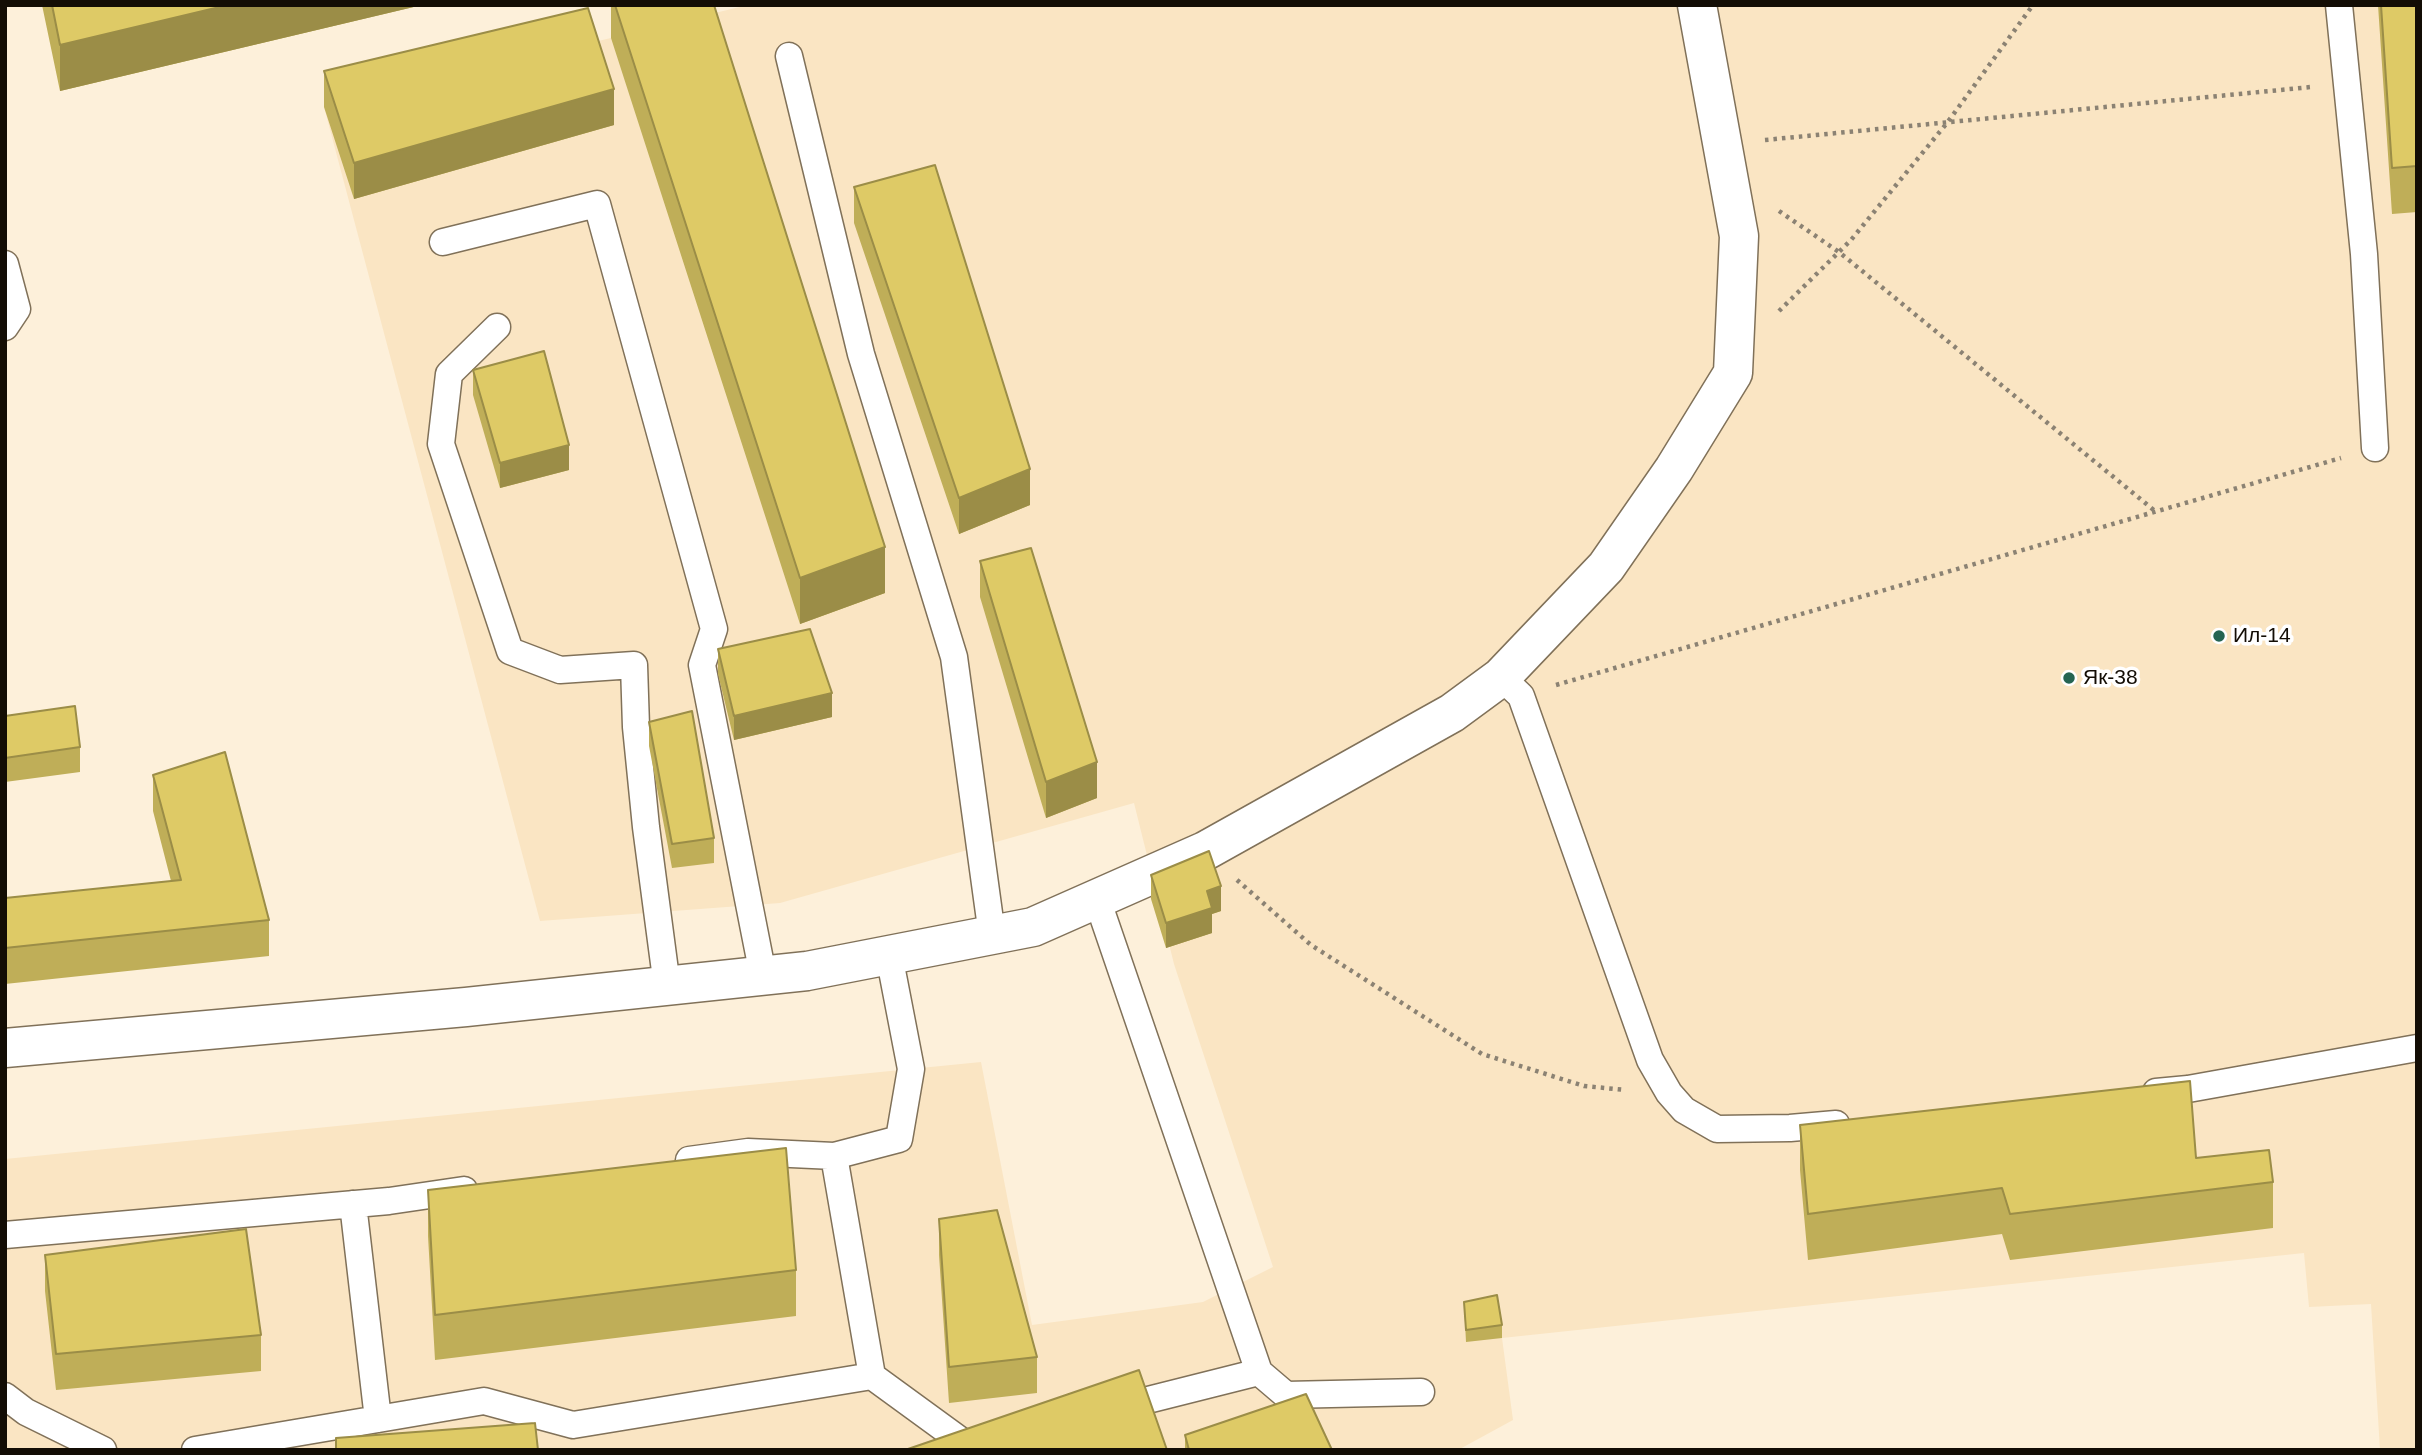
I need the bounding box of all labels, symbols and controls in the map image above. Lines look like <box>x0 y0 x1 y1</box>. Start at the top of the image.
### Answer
place label: Ил-14 <box>2233 623 2291 649</box>
marker: Ил-14 <box>2211 628 2227 644</box>
place label: Як-38 <box>2083 665 2138 691</box>
marker: Як-38 <box>2061 670 2077 686</box>

